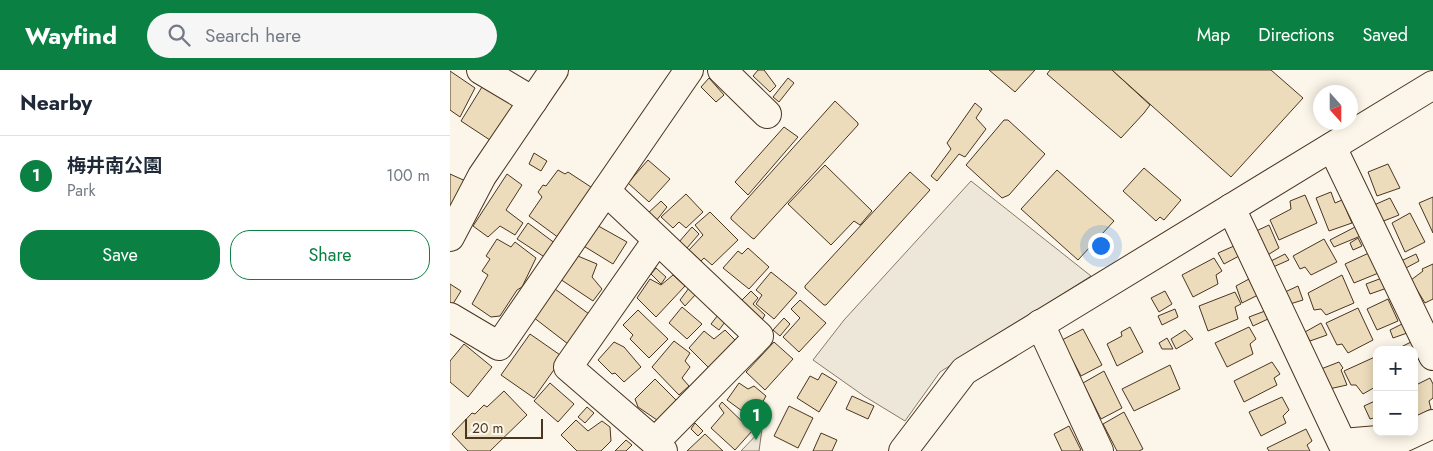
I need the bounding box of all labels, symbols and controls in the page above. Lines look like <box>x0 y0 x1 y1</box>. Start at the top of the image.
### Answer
search box <box>147 13 497 58</box>
text: Wayfind <box>25 18 117 53</box>
icon: search <box>165 21 193 49</box>
text: Search here <box>205 22 301 49</box>
text: Map <box>1197 22 1230 48</box>
text: Directions <box>1258 22 1334 48</box>
text: Saved <box>1362 22 1408 48</box>
north arrow <box>1313 85 1358 130</box>
text: Nearby <box>20 88 92 118</box>
text: 梅井南公園 <box>67 152 162 179</box>
text: 1 <box>32 164 40 187</box>
text: 100 m <box>386 164 430 187</box>
text: Park <box>67 179 96 202</box>
button: Save <box>20 230 220 280</box>
button: Share <box>230 230 430 280</box>
your location <box>1088 233 1114 259</box>
map controls <box>1373 346 1418 436</box>
button: + <box>1373 346 1418 391</box>
button: − <box>1373 391 1418 436</box>
pin: 1 <box>740 399 772 440</box>
scale bar <box>465 416 542 439</box>
text: 20 m <box>472 418 504 438</box>

